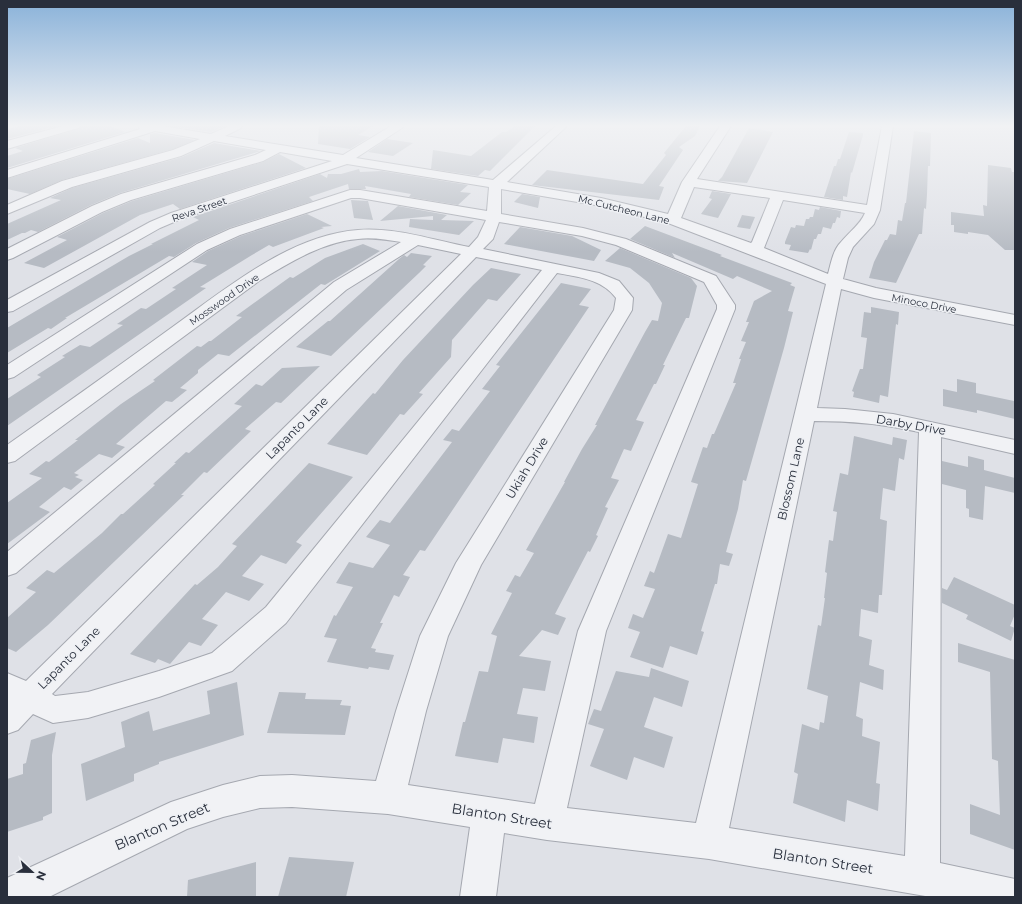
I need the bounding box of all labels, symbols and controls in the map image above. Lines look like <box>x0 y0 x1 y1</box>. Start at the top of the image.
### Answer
street label: Mc Cutcheon Lane <box>577 192 671 227</box>
street label: Reva Street <box>170 194 228 225</box>
street label: Mosswood Drive <box>187 270 262 328</box>
street label: Minoco Drive <box>890 291 957 316</box>
street label: Lapanto Lane <box>262 393 331 462</box>
street label: Darby Drive <box>875 411 947 438</box>
street label: Ukiah Drive <box>502 434 551 501</box>
street label: Blossom Lane <box>774 436 807 522</box>
street label: Lapanto Lane <box>34 623 103 692</box>
street label: Blanton Street <box>112 798 213 854</box>
street label: Blanton Street <box>450 799 554 833</box>
street label: Blanton Street <box>771 844 875 878</box>
north arrow <box>12 852 52 892</box>
text: N <box>33 869 49 882</box>

